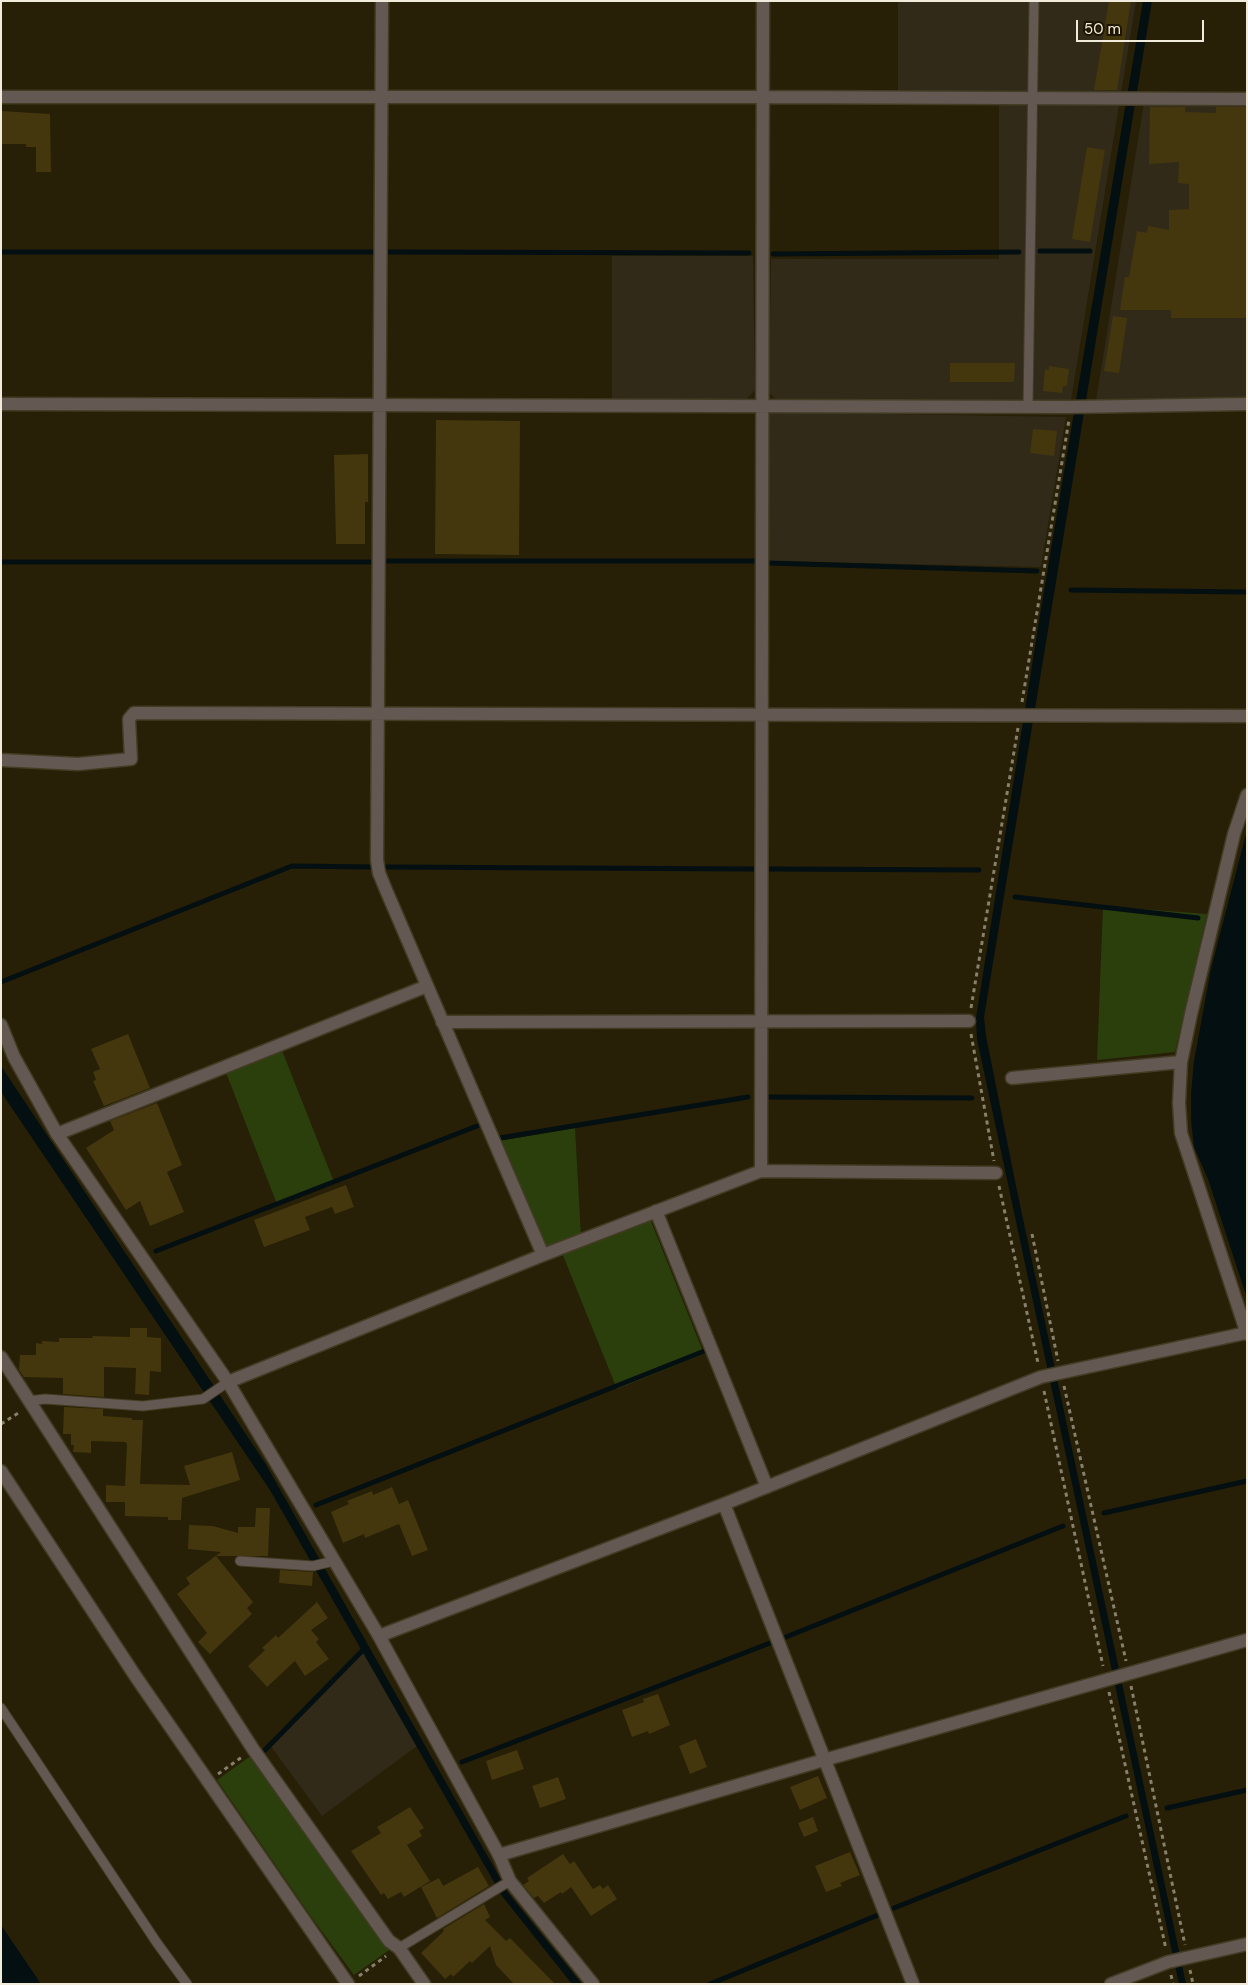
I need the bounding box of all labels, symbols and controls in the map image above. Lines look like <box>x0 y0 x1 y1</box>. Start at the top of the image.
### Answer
scale bar <box>1078 10 1206 42</box>
text: 50 m <box>1084 19 1121 39</box>

